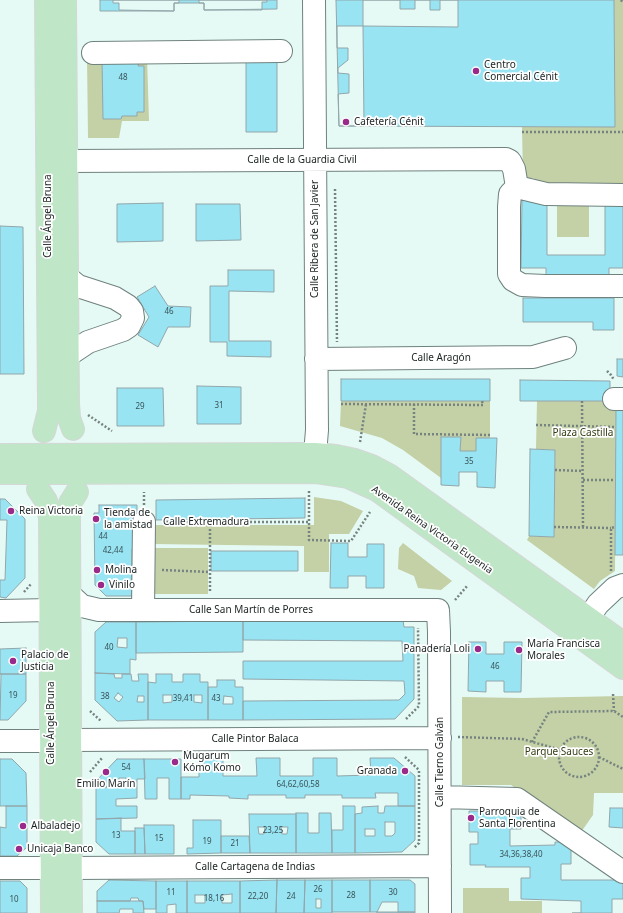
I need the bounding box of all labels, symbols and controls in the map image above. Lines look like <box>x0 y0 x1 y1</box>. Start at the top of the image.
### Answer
place label: Centro Comercial Cénit <box>484 59 558 82</box>
marker: Centro Comercial Cénit <box>471 66 481 76</box>
house number: 48 <box>118 73 128 83</box>
place label: Cafetería Cénit <box>354 116 424 128</box>
marker: Cafetería Cénit <box>341 117 351 127</box>
street label: Calle de la Guardia Civil <box>247 154 357 166</box>
street label: Calle Ángel Bruna <box>42 174 54 258</box>
street label: Calle Ribera de San Javier <box>309 180 321 298</box>
house number: 46 <box>164 307 174 317</box>
street label: Calle Aragón <box>411 352 471 364</box>
house number: 31 <box>214 401 224 411</box>
house number: 29 <box>135 402 145 412</box>
park label: Plaza Castilla <box>553 427 613 439</box>
house number: 35 <box>464 457 474 467</box>
street label: Avenida Reina Victoria Eugenia <box>369 484 495 576</box>
place label: Reina Victoria <box>19 505 83 517</box>
marker: Reina Victoria <box>6 506 16 516</box>
place label: Tienda de la amistad <box>104 507 152 530</box>
marker: Tienda de la amistad <box>91 514 101 524</box>
street label: Calle Extremadura <box>163 516 249 528</box>
house number: 44 <box>98 532 108 542</box>
house number: 42,44 <box>103 546 123 556</box>
place label: Molina <box>105 564 137 576</box>
marker: Molina <box>92 565 102 575</box>
place label: Vinilo <box>109 579 135 591</box>
marker: Vinilo <box>96 580 106 590</box>
street label: Calle San Martín de Porres <box>189 604 313 616</box>
place label: María Francisca Morales <box>527 638 600 662</box>
house number: 40 <box>104 643 114 653</box>
place label: Panadería Loli <box>403 643 470 655</box>
marker: Panadería Loli <box>473 644 483 654</box>
marker: María Francisca Morales <box>514 645 524 655</box>
place label: Palacio de Justicia <box>21 649 69 672</box>
marker: Palacio de Justicia <box>8 656 18 666</box>
house number: 46 <box>490 662 500 672</box>
street label: Calle Ángel Bruna <box>45 681 57 765</box>
house number: 19 <box>8 691 18 701</box>
house number: 38 <box>100 692 110 702</box>
house number: 39,41 <box>173 694 193 704</box>
house number: 43 <box>211 694 221 704</box>
street label: Calle Tierno Galván <box>434 717 446 807</box>
street label: Calle Pintor Balaca <box>211 733 299 745</box>
park label: Parque Sauces <box>525 746 593 758</box>
place label: Mugarum Kómo Komo <box>183 750 241 774</box>
marker: Mugarum Kómo Komo <box>170 757 180 767</box>
house number: 54 <box>121 763 131 773</box>
place label: Granada <box>357 765 397 777</box>
marker: Granada <box>400 766 410 776</box>
marker: Emilio Marín <box>101 767 111 777</box>
place label: Emilio Marín <box>77 778 135 790</box>
house number: 64,62,60,58 <box>276 780 320 790</box>
place label: Parroquia de Santa Florentina <box>479 806 556 830</box>
marker: Parroquia de Santa Florentina <box>466 813 476 823</box>
place label: Albaladejo <box>31 820 80 832</box>
marker: Albaladejo <box>18 821 28 831</box>
house number: 23,25 <box>263 826 283 836</box>
house number: 13 <box>111 831 121 841</box>
house number: 15 <box>154 834 164 844</box>
house number: 19 <box>202 837 212 847</box>
house number: 21 <box>230 839 240 849</box>
place label: Unicaja Banco <box>27 843 93 855</box>
marker: Unicaja Banco <box>14 844 24 854</box>
house number: 34,36,38,40 <box>499 850 543 860</box>
street label: Calle Cartagena de Indias <box>195 861 315 873</box>
house number: 26 <box>313 885 323 895</box>
house number: 11 <box>166 888 176 898</box>
house number: 30 <box>388 888 398 898</box>
house number: 28 <box>346 891 356 901</box>
house number: 22,20 <box>248 892 268 902</box>
house number: 24 <box>286 892 296 902</box>
house number: 18,16 <box>204 894 224 904</box>
house number: 10 <box>9 895 19 905</box>

